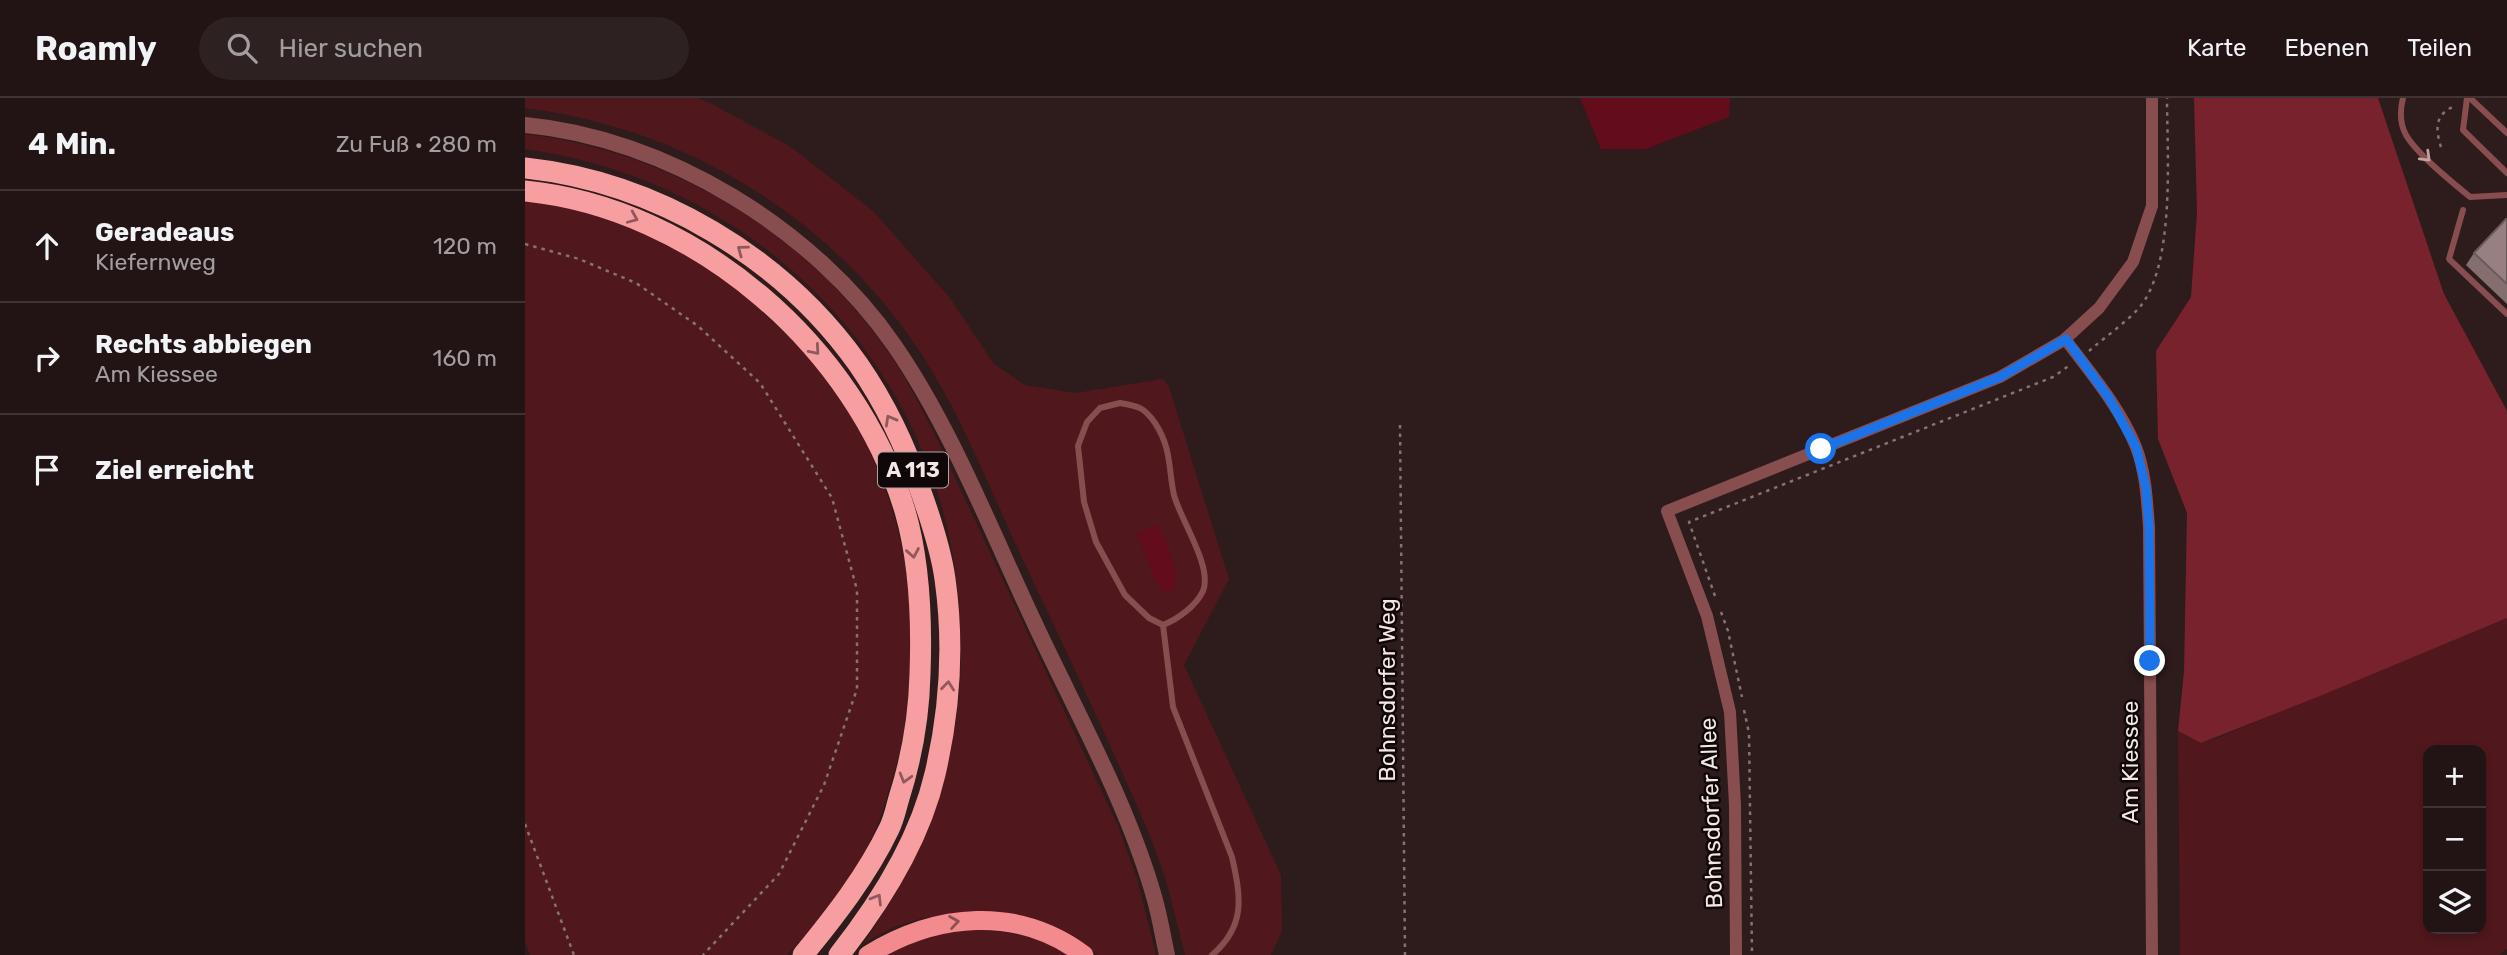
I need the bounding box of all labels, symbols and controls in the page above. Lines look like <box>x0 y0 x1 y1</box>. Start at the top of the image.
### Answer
search box <box>199 17 689 80</box>
text: Roamly <box>35 29 157 68</box>
icon: search <box>223 29 261 67</box>
text: Hier suchen <box>279 33 423 64</box>
text: Karte <box>2187 34 2247 62</box>
text: Ebenen <box>2285 34 2369 62</box>
text: Teilen <box>2407 34 2472 62</box>
text: 4 Min. <box>28 126 116 162</box>
text: Zu Fuß · 280 m <box>336 130 497 158</box>
one-way arrow <box>2418 148 2431 161</box>
one-way arrow <box>625 210 638 224</box>
text: Geradeaus <box>95 217 234 248</box>
icon: ahead <box>28 227 66 265</box>
text: 120 m <box>433 232 497 260</box>
one-way arrow <box>737 246 749 259</box>
text: Kiefernweg <box>95 248 216 276</box>
text: Rechts abbiegen <box>95 329 312 360</box>
icon: right <box>28 339 66 377</box>
one-way arrow <box>807 342 819 355</box>
text: 160 m <box>433 344 497 372</box>
text: Am Kiessee <box>95 360 218 388</box>
one-way arrow <box>885 414 898 427</box>
route start <box>1805 433 1836 464</box>
icon: arrive <box>28 451 66 489</box>
road number: A 113 <box>878 452 948 488</box>
text: Ziel erreicht <box>95 455 254 486</box>
one-way arrow <box>905 547 920 558</box>
street label: Bohnsdorfer Weg <box>1373 598 1401 782</box>
route end <box>2134 645 2165 676</box>
one-way arrow <box>940 680 955 691</box>
street label: Am Kiessee <box>2116 701 2144 823</box>
street label: Bohnsdorfer Allee <box>1694 717 1728 909</box>
map controls <box>2423 745 2486 934</box>
button: + <box>2423 745 2486 808</box>
one-way arrow <box>899 772 914 784</box>
button: − <box>2423 808 2486 871</box>
button: layers <box>2423 871 2486 934</box>
one-way arrow <box>869 893 882 906</box>
one-way arrow <box>948 915 960 930</box>

